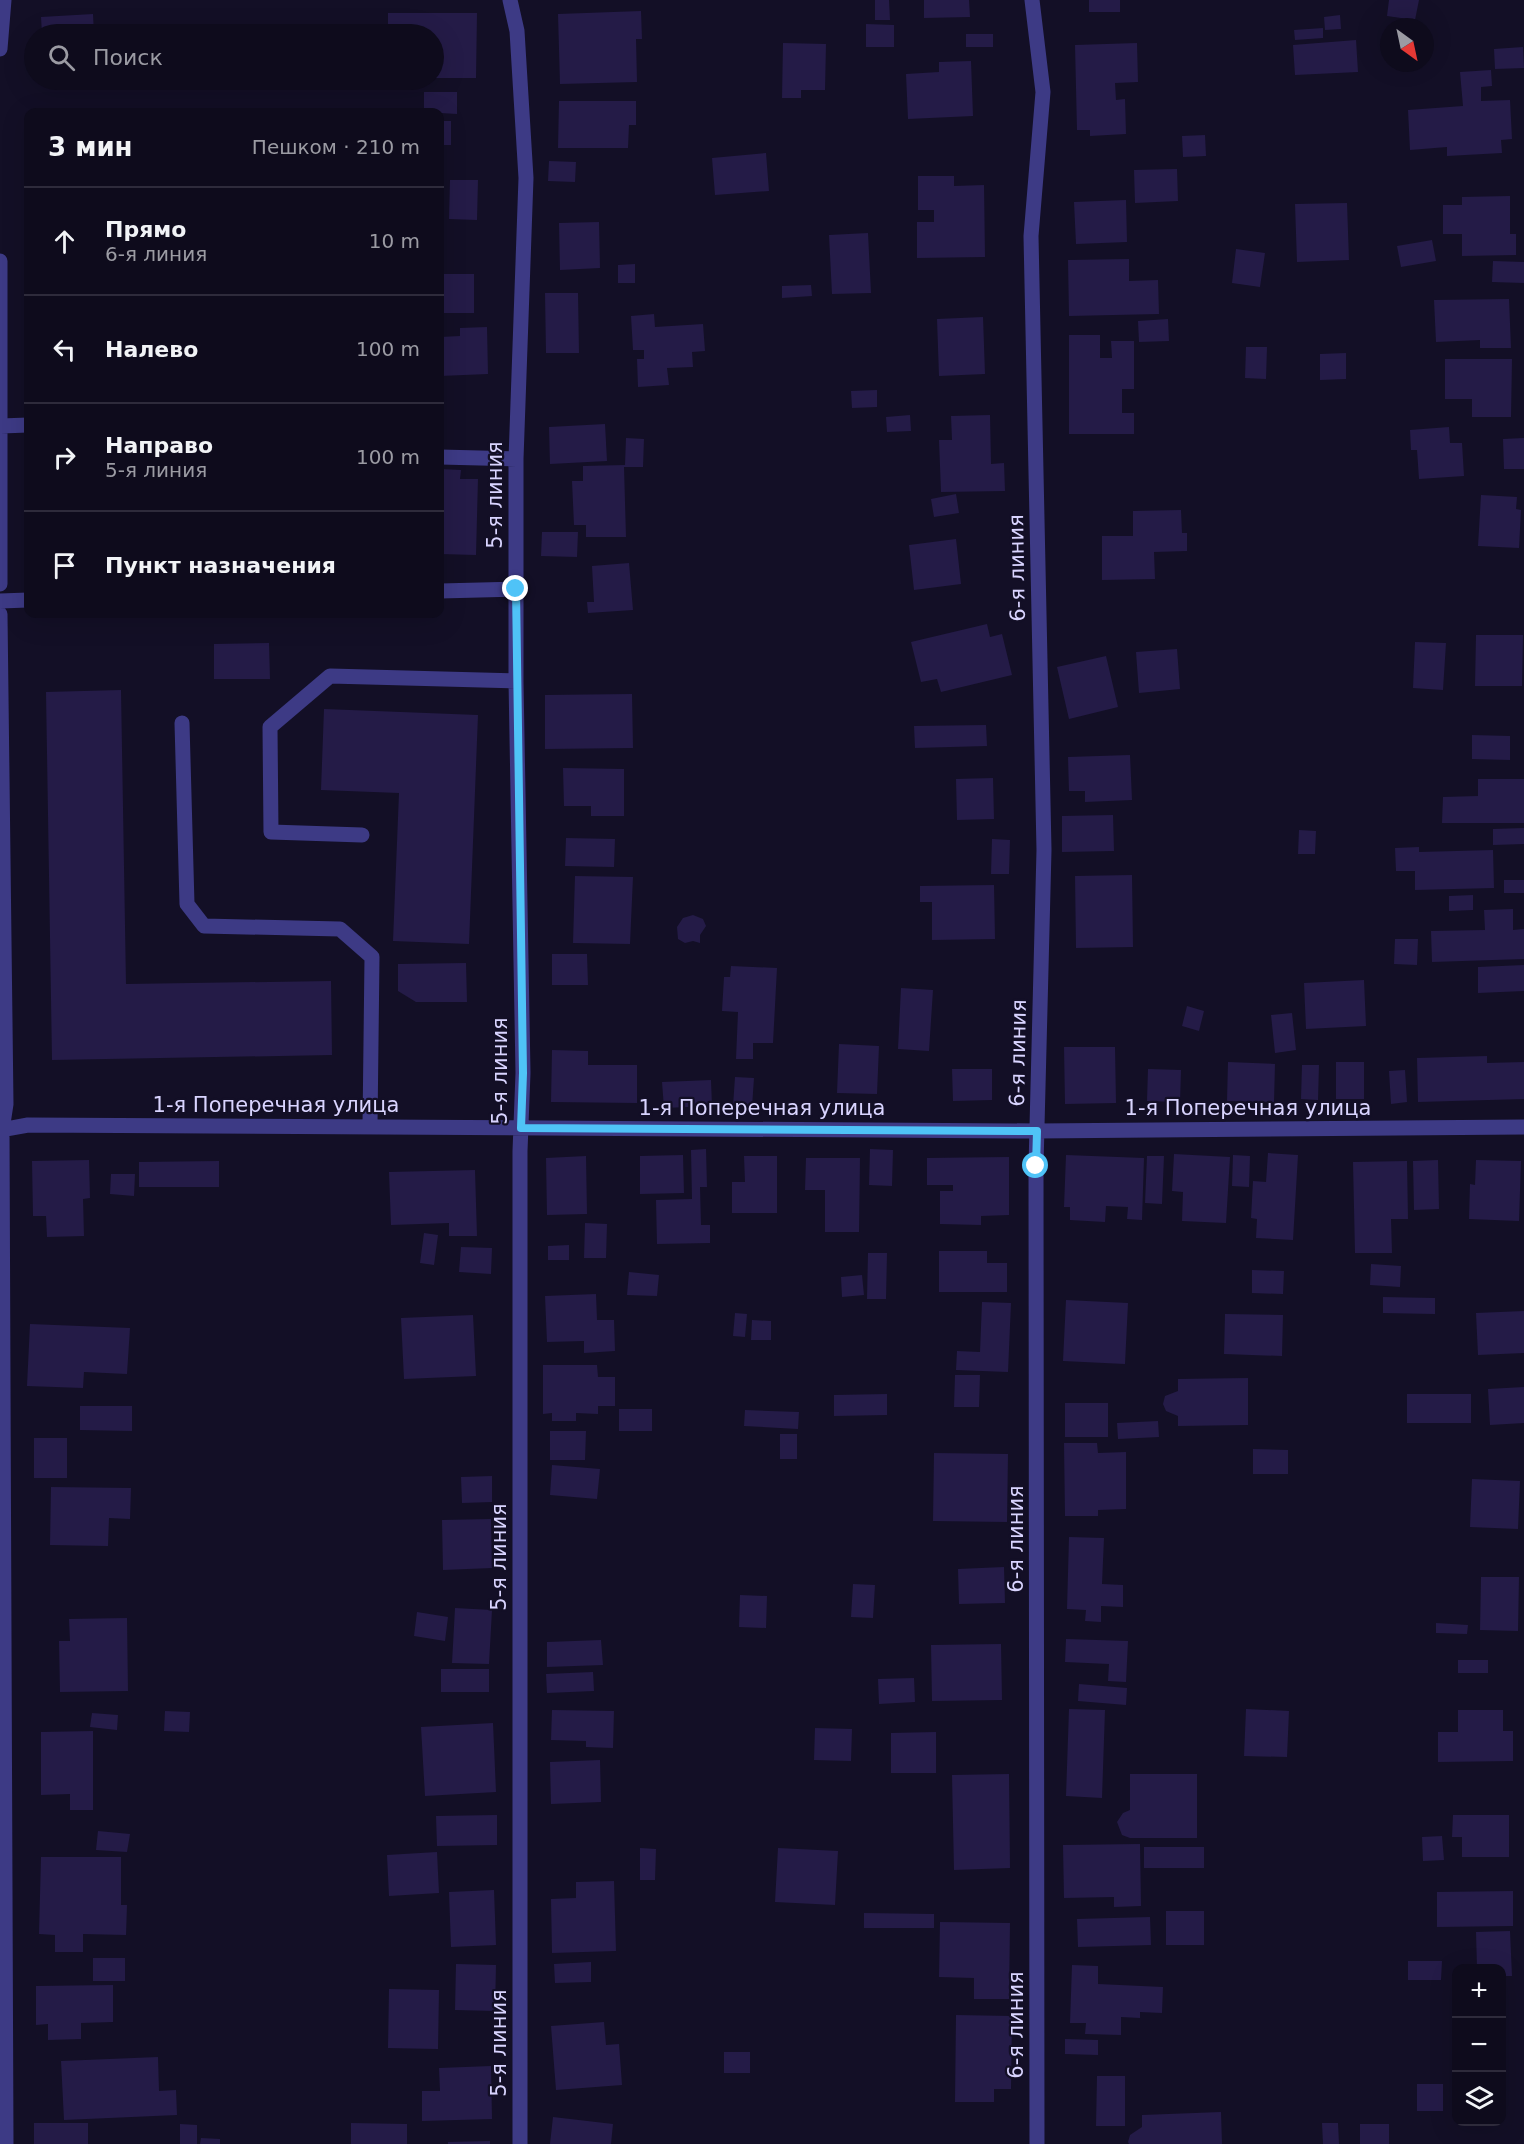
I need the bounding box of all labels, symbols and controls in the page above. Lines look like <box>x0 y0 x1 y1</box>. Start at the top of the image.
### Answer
north arrow <box>1380 18 1434 72</box>
search box <box>24 24 444 90</box>
icon: search <box>45 41 78 74</box>
text: Поиск <box>93 45 163 70</box>
text: 3 мин <box>48 132 133 162</box>
text: Пешком · 210 m <box>252 135 420 159</box>
text: Прямо <box>105 217 186 242</box>
icon: ahead <box>48 225 81 258</box>
text: 10 m <box>369 229 420 253</box>
text: 6-я линия <box>105 242 207 266</box>
icon: left <box>48 333 81 366</box>
text: Налево <box>105 337 198 362</box>
text: 100 m <box>356 337 420 361</box>
text: Направо <box>105 433 213 458</box>
icon: right <box>48 441 81 474</box>
street label: 5-я линия <box>483 441 507 549</box>
text: 100 m <box>356 445 420 469</box>
text: 5-я линия <box>105 458 207 482</box>
street label: 6-я линия <box>1004 514 1030 622</box>
icon: arrive <box>48 549 81 582</box>
text: Пункт назначения <box>105 553 336 578</box>
route end <box>502 575 528 601</box>
street label: 6-я линия <box>1005 999 1031 1107</box>
street label: 5-я линия <box>488 1017 512 1125</box>
street label: 1-я Поперечная улица <box>153 1093 399 1117</box>
street label: 1-я Поперечная улица <box>639 1096 885 1120</box>
street label: 1-я Поперечная улица <box>1125 1096 1371 1120</box>
route start <box>1022 1152 1048 1178</box>
street label: 6-я линия <box>1004 1485 1028 1593</box>
street label: 5-я линия <box>487 1503 511 1611</box>
map controls <box>1452 1964 1506 2126</box>
button: + <box>1452 1964 1506 2018</box>
street label: 6-я линия <box>1004 1971 1028 2079</box>
street label: 5-я линия <box>487 1989 511 2097</box>
button: − <box>1452 2018 1506 2072</box>
button: layers <box>1452 2072 1506 2126</box>

